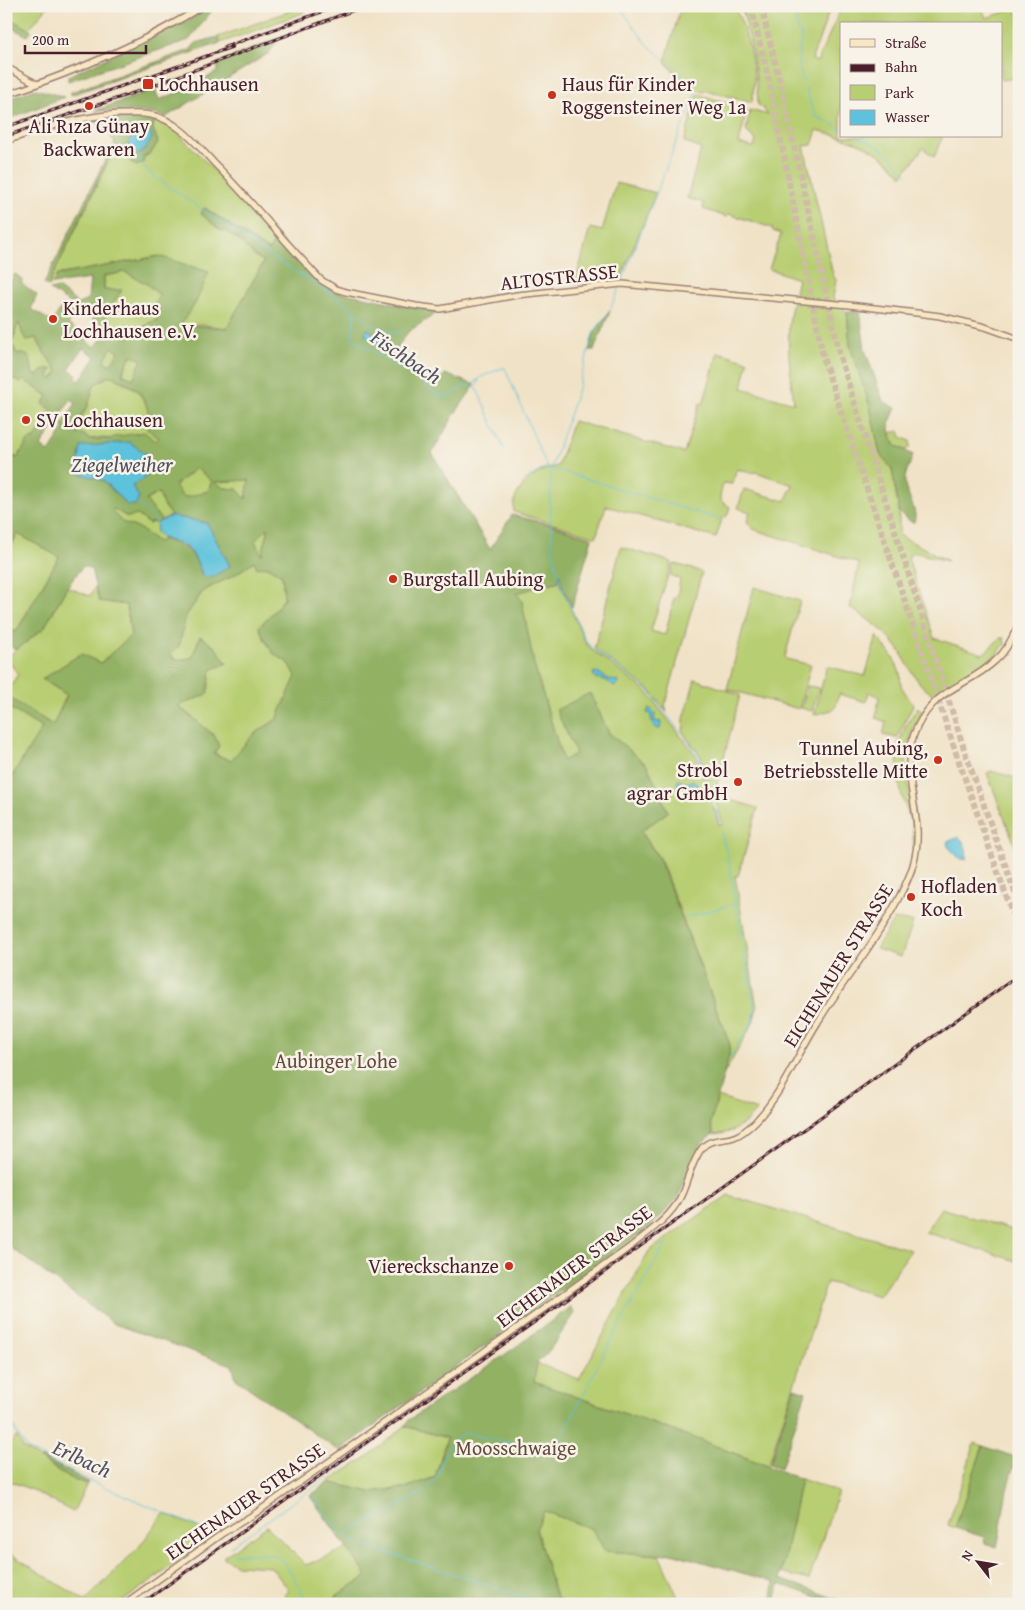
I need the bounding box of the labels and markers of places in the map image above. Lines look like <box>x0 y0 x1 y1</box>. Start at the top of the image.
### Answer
place label: Lochhausen <box>159 69 259 98</box>
place label: Haus für Kinder Roggensteiner Weg 1a <box>562 69 747 121</box>
marker: Lochhausen <box>141 77 155 91</box>
marker: Haus für Kinder Roggensteiner Weg 1a <box>546 89 558 101</box>
marker: Ali Rıza Günay Backwaren <box>83 100 95 112</box>
place label: Ali Rıza Günay Backwaren <box>29 111 149 163</box>
place label: Kinderhaus Lochhausen e.V. <box>63 293 197 345</box>
marker: Kinderhaus Lochhausen e.V. <box>47 313 59 325</box>
place label: SV Lochhausen <box>36 405 163 434</box>
marker: SV Lochhausen <box>20 414 32 426</box>
place label: Burgstall Aubing <box>403 564 544 593</box>
marker: Burgstall Aubing <box>387 573 399 585</box>
place label: Tunnel Aubing, Betriebsstelle Mitte <box>764 733 928 785</box>
marker: Tunnel Aubing, Betriebsstelle Mitte <box>932 754 944 766</box>
place label: Strobl agrar GmbH <box>627 755 728 807</box>
marker: Strobl agrar GmbH <box>732 776 744 788</box>
place label: Hofladen Koch <box>921 871 997 923</box>
marker: Hofladen Koch <box>905 891 917 903</box>
place label: Viereckschanze <box>368 1251 499 1280</box>
marker: Viereckschanze <box>503 1260 515 1272</box>

